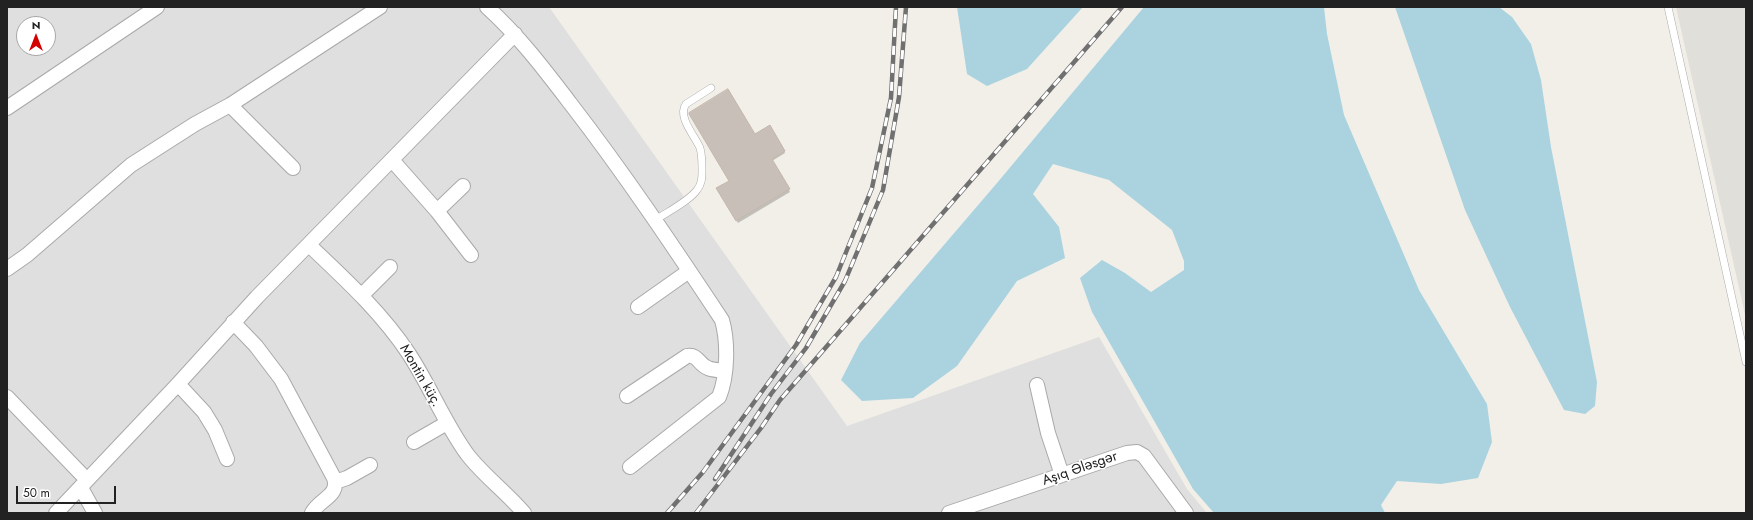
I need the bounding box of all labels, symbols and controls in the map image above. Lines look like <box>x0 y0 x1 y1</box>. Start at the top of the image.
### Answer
north arrow <box>16 16 56 56</box>
text: N <box>32 17 40 33</box>
street label: Montin küç. <box>395 342 445 410</box>
street label: Aşıq Ələsgər <box>1040 448 1120 490</box>
scale bar <box>18 478 118 504</box>
text: 50 m <box>23 484 50 502</box>

